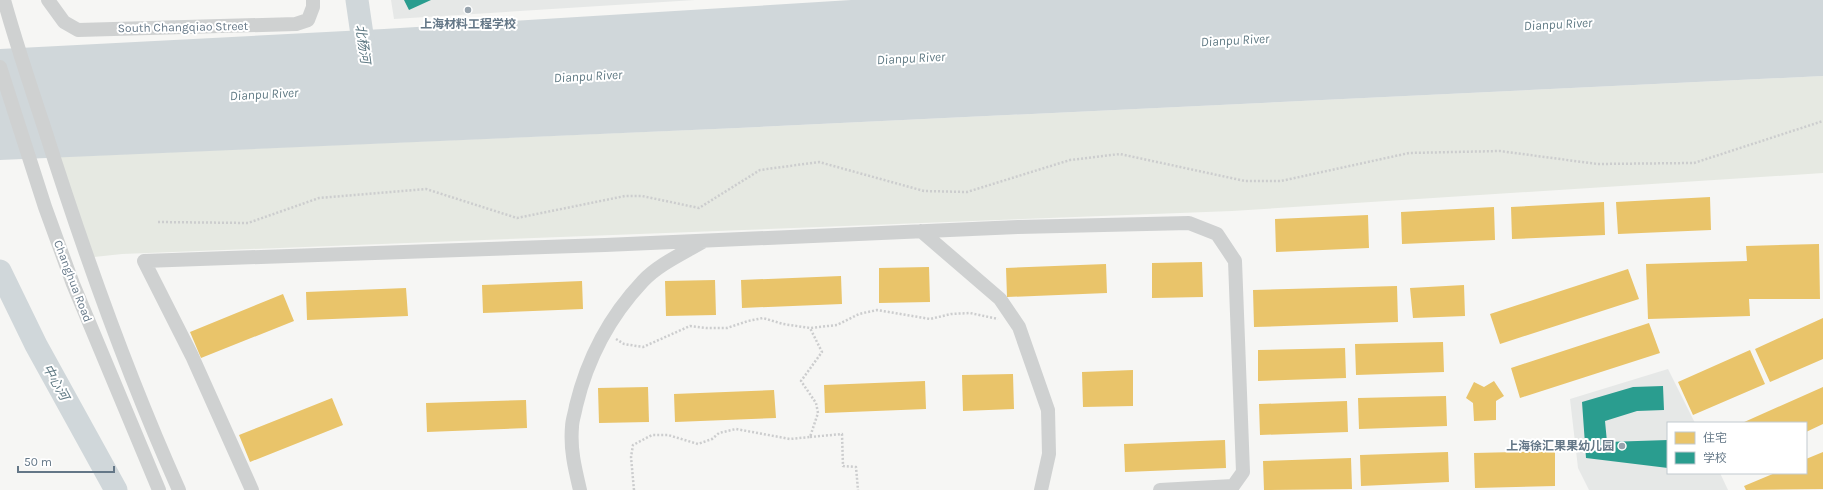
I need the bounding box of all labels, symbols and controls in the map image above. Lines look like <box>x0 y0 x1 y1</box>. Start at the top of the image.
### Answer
marker: 上海材料工程学校 <box>463 5 473 15</box>
water label: Dianpu River <box>1523 15 1593 33</box>
place label: 上海材料工程学校 <box>420 17 516 31</box>
street label: South Changqiao Street <box>118 19 249 35</box>
water label: 北杨河 <box>353 24 374 67</box>
water label: Dianpu River <box>1200 31 1270 49</box>
water label: Dianpu River <box>876 49 946 67</box>
water label: Dianpu River <box>553 67 623 85</box>
water label: Dianpu River <box>229 85 299 103</box>
street label: Changhua Road <box>51 238 95 324</box>
water label: 中心河 <box>40 361 73 405</box>
legend <box>1667 422 1807 474</box>
text: 住宅 <box>1703 431 1727 445</box>
place label: 上海徐汇果果幼儿园 <box>1506 439 1614 453</box>
marker: 上海徐汇果果幼儿园 <box>1617 441 1627 451</box>
scale bar <box>18 448 114 474</box>
text: 学校 <box>1703 451 1727 465</box>
text: 50 m <box>24 455 52 469</box>

